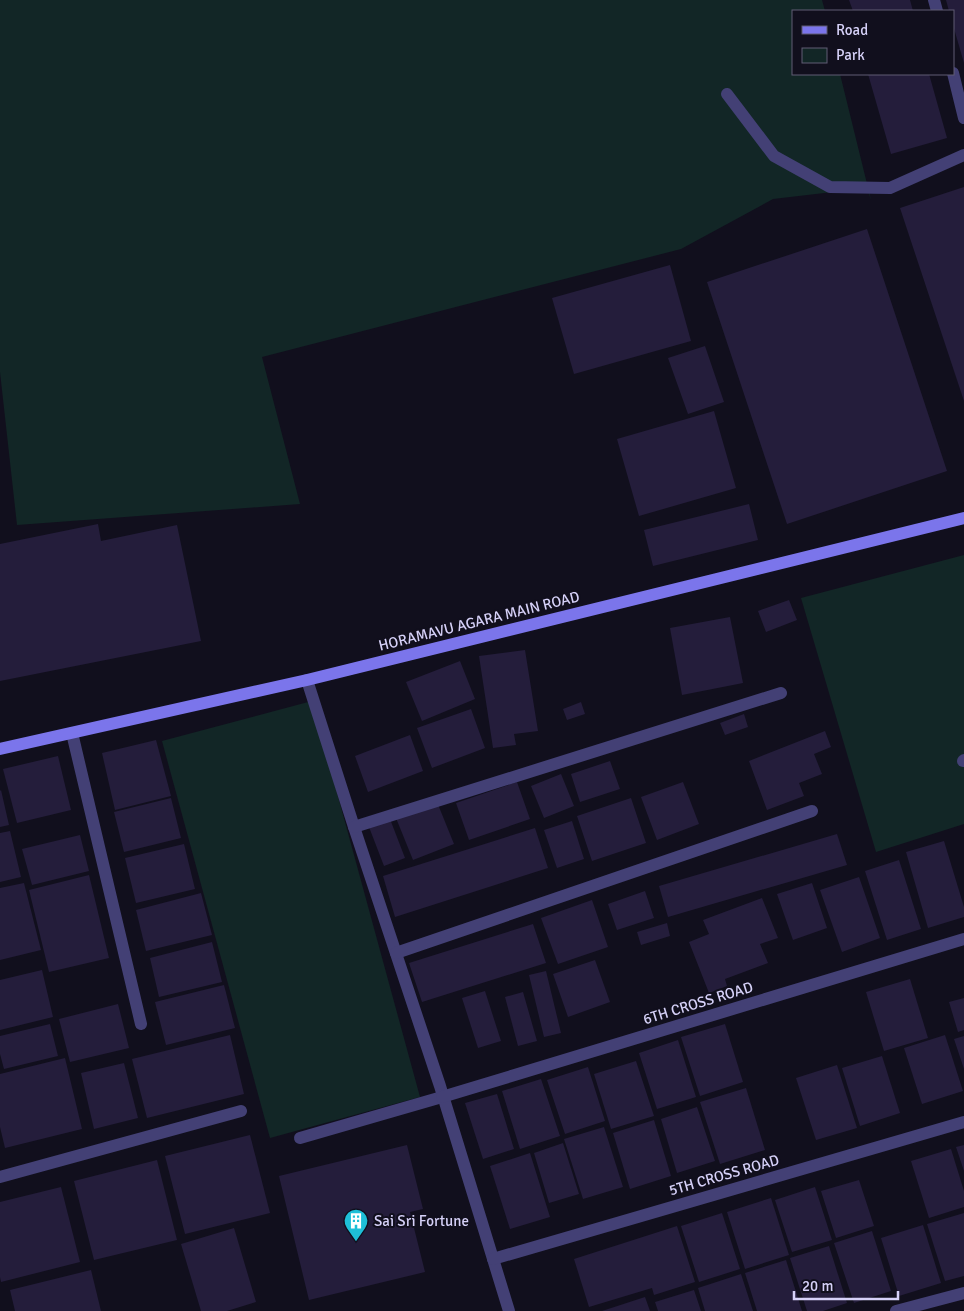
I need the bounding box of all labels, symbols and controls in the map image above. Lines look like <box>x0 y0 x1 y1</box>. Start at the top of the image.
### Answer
legend <box>792 10 954 75</box>
text: Road <box>836 21 868 39</box>
text: Park <box>836 46 865 64</box>
street label: HORAMAVU AGARA MAIN ROAD <box>377 587 581 655</box>
street label: 6TH CROSS ROAD <box>641 978 755 1028</box>
street label: 5TH CROSS ROAD <box>667 1151 781 1199</box>
building icon: Sai Sri Fortune <box>343 1208 369 1242</box>
place label: Sai Sri Fortune <box>374 1212 469 1230</box>
scale bar <box>794 1268 898 1300</box>
text: 20 m <box>802 1277 833 1295</box>

